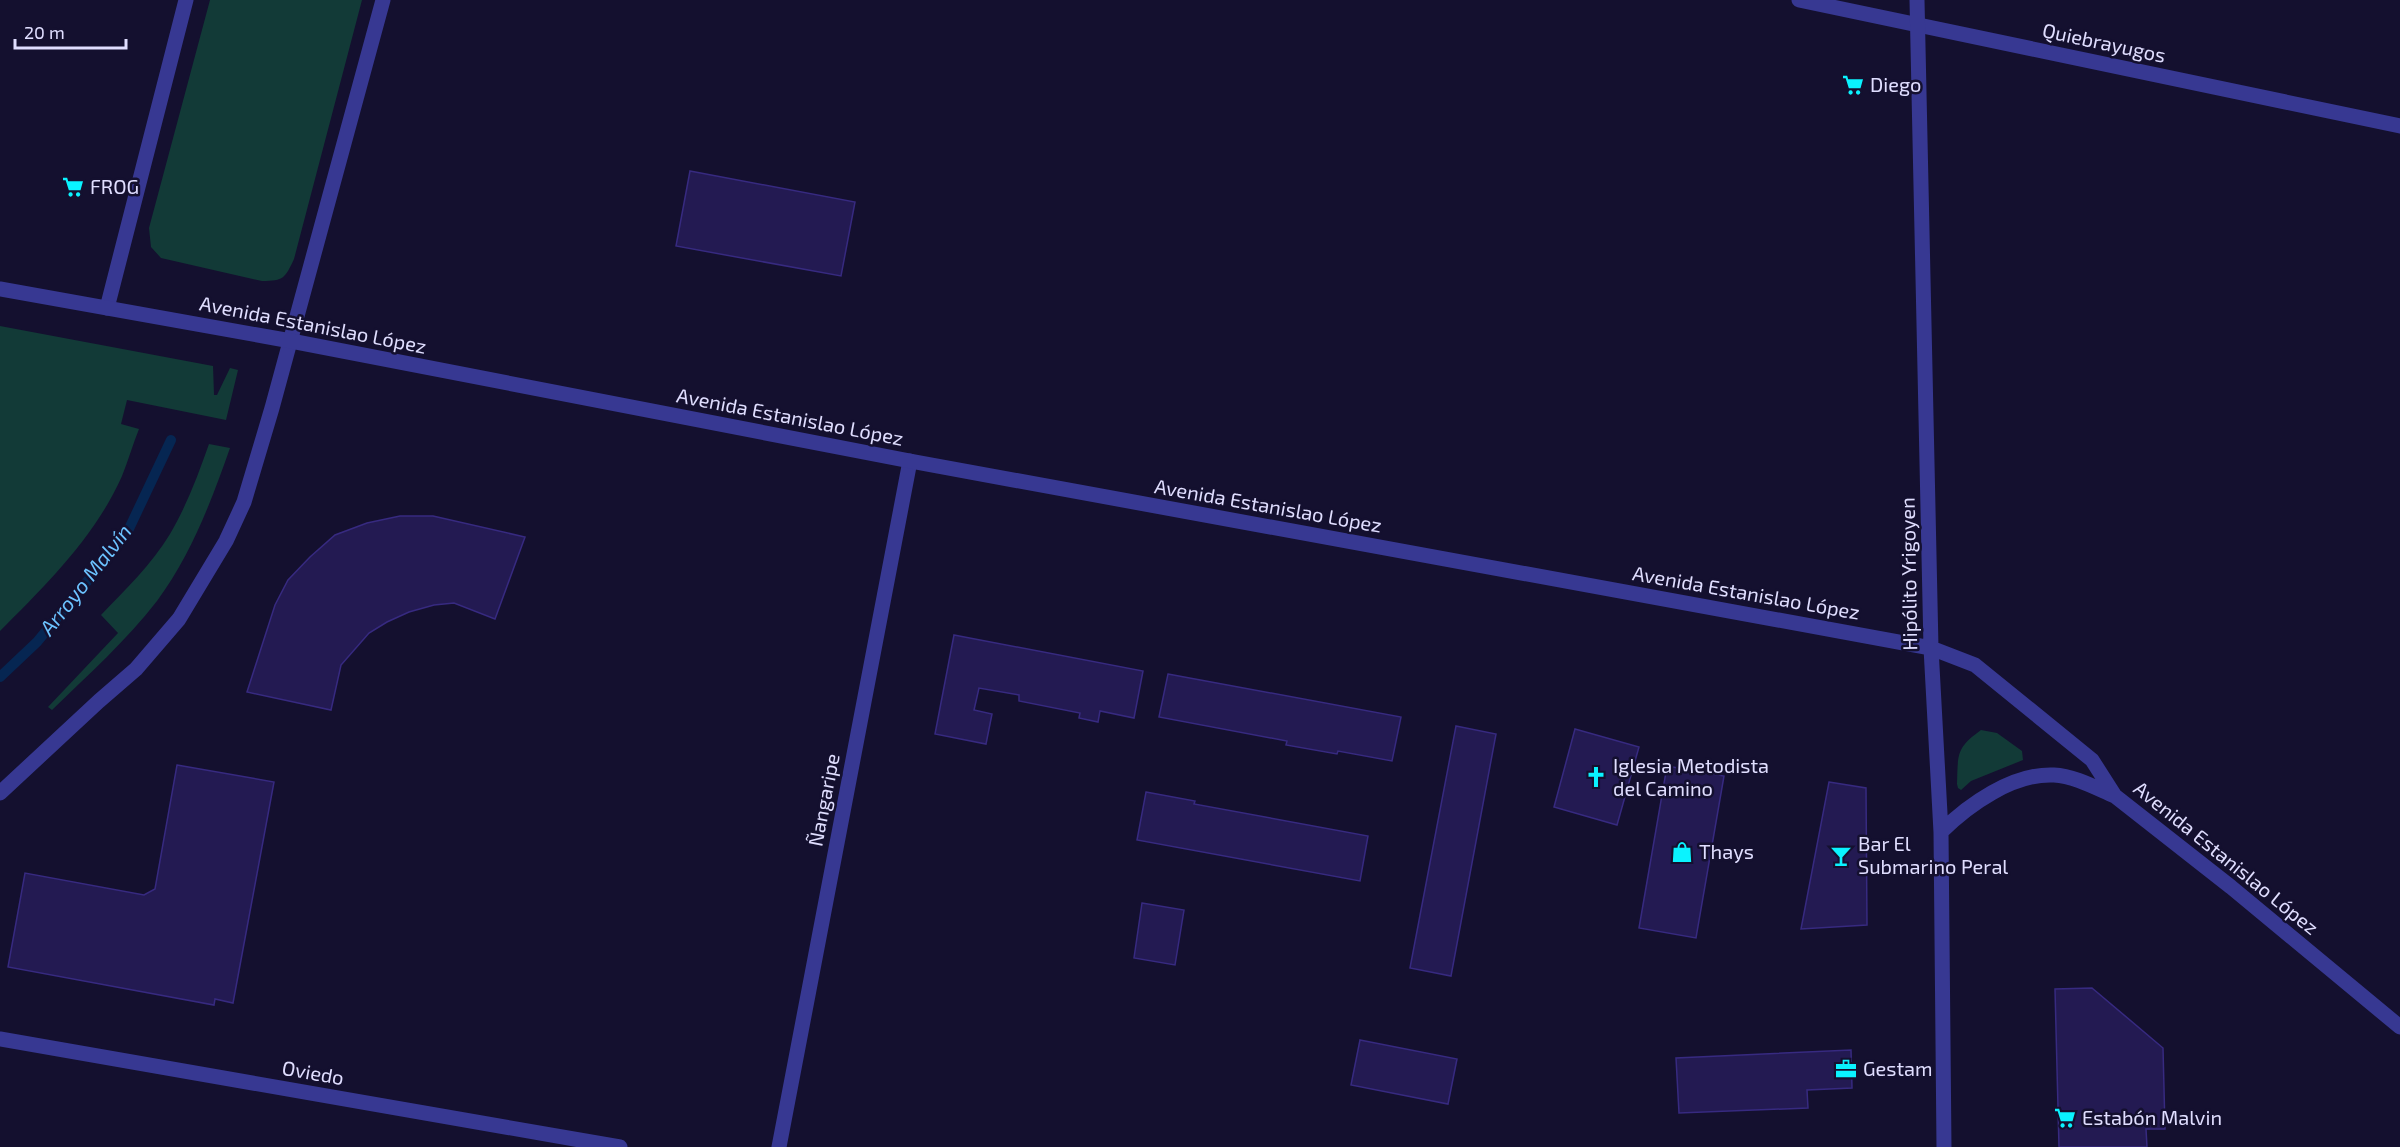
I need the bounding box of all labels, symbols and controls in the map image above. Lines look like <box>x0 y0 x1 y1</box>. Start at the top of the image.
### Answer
scale bar <box>15 12 126 50</box>
street label: Quiebrayugos <box>2040 17 2168 67</box>
text: 20 m <box>24 21 65 43</box>
place label: Diego <box>1870 72 1921 96</box>
supermarket icon: Diego <box>1841 73 1865 97</box>
place label: FROG <box>90 174 139 198</box>
supermarket icon: FROG <box>61 175 85 199</box>
street label: Avenida Estanislao López <box>198 290 429 358</box>
street label: Avenida Estanislao López <box>675 382 906 450</box>
street label: Avenida Estanislao López <box>1153 473 1384 537</box>
street label: Hipólito Yrigoyen <box>1895 497 1921 651</box>
water label: Arroyo Malvín <box>33 519 137 641</box>
street label: Avenida Estanislao López <box>1631 560 1862 624</box>
street label: Ñangaripe <box>802 751 844 848</box>
place label: Iglesia Metodista del Camino <box>1613 753 1769 800</box>
church icon: Iglesia Metodista del Camino <box>1584 765 1608 789</box>
street label: Avenida Estanislao López <box>2130 775 2324 939</box>
place label: Bar El Submarino Peral <box>1858 831 2008 878</box>
place label: Thays <box>1699 839 1754 863</box>
shop icon: Thays <box>1670 840 1694 864</box>
bar icon: Bar El Submarino Peral <box>1829 844 1853 868</box>
street label: Oviedo <box>280 1055 346 1089</box>
place label: Gestam <box>1863 1056 1933 1080</box>
office icon: Gestam <box>1834 1057 1858 1081</box>
place label: Estabón Malvin <box>2082 1105 2222 1129</box>
supermarket icon: Estabón Malvin <box>2053 1106 2077 1130</box>

